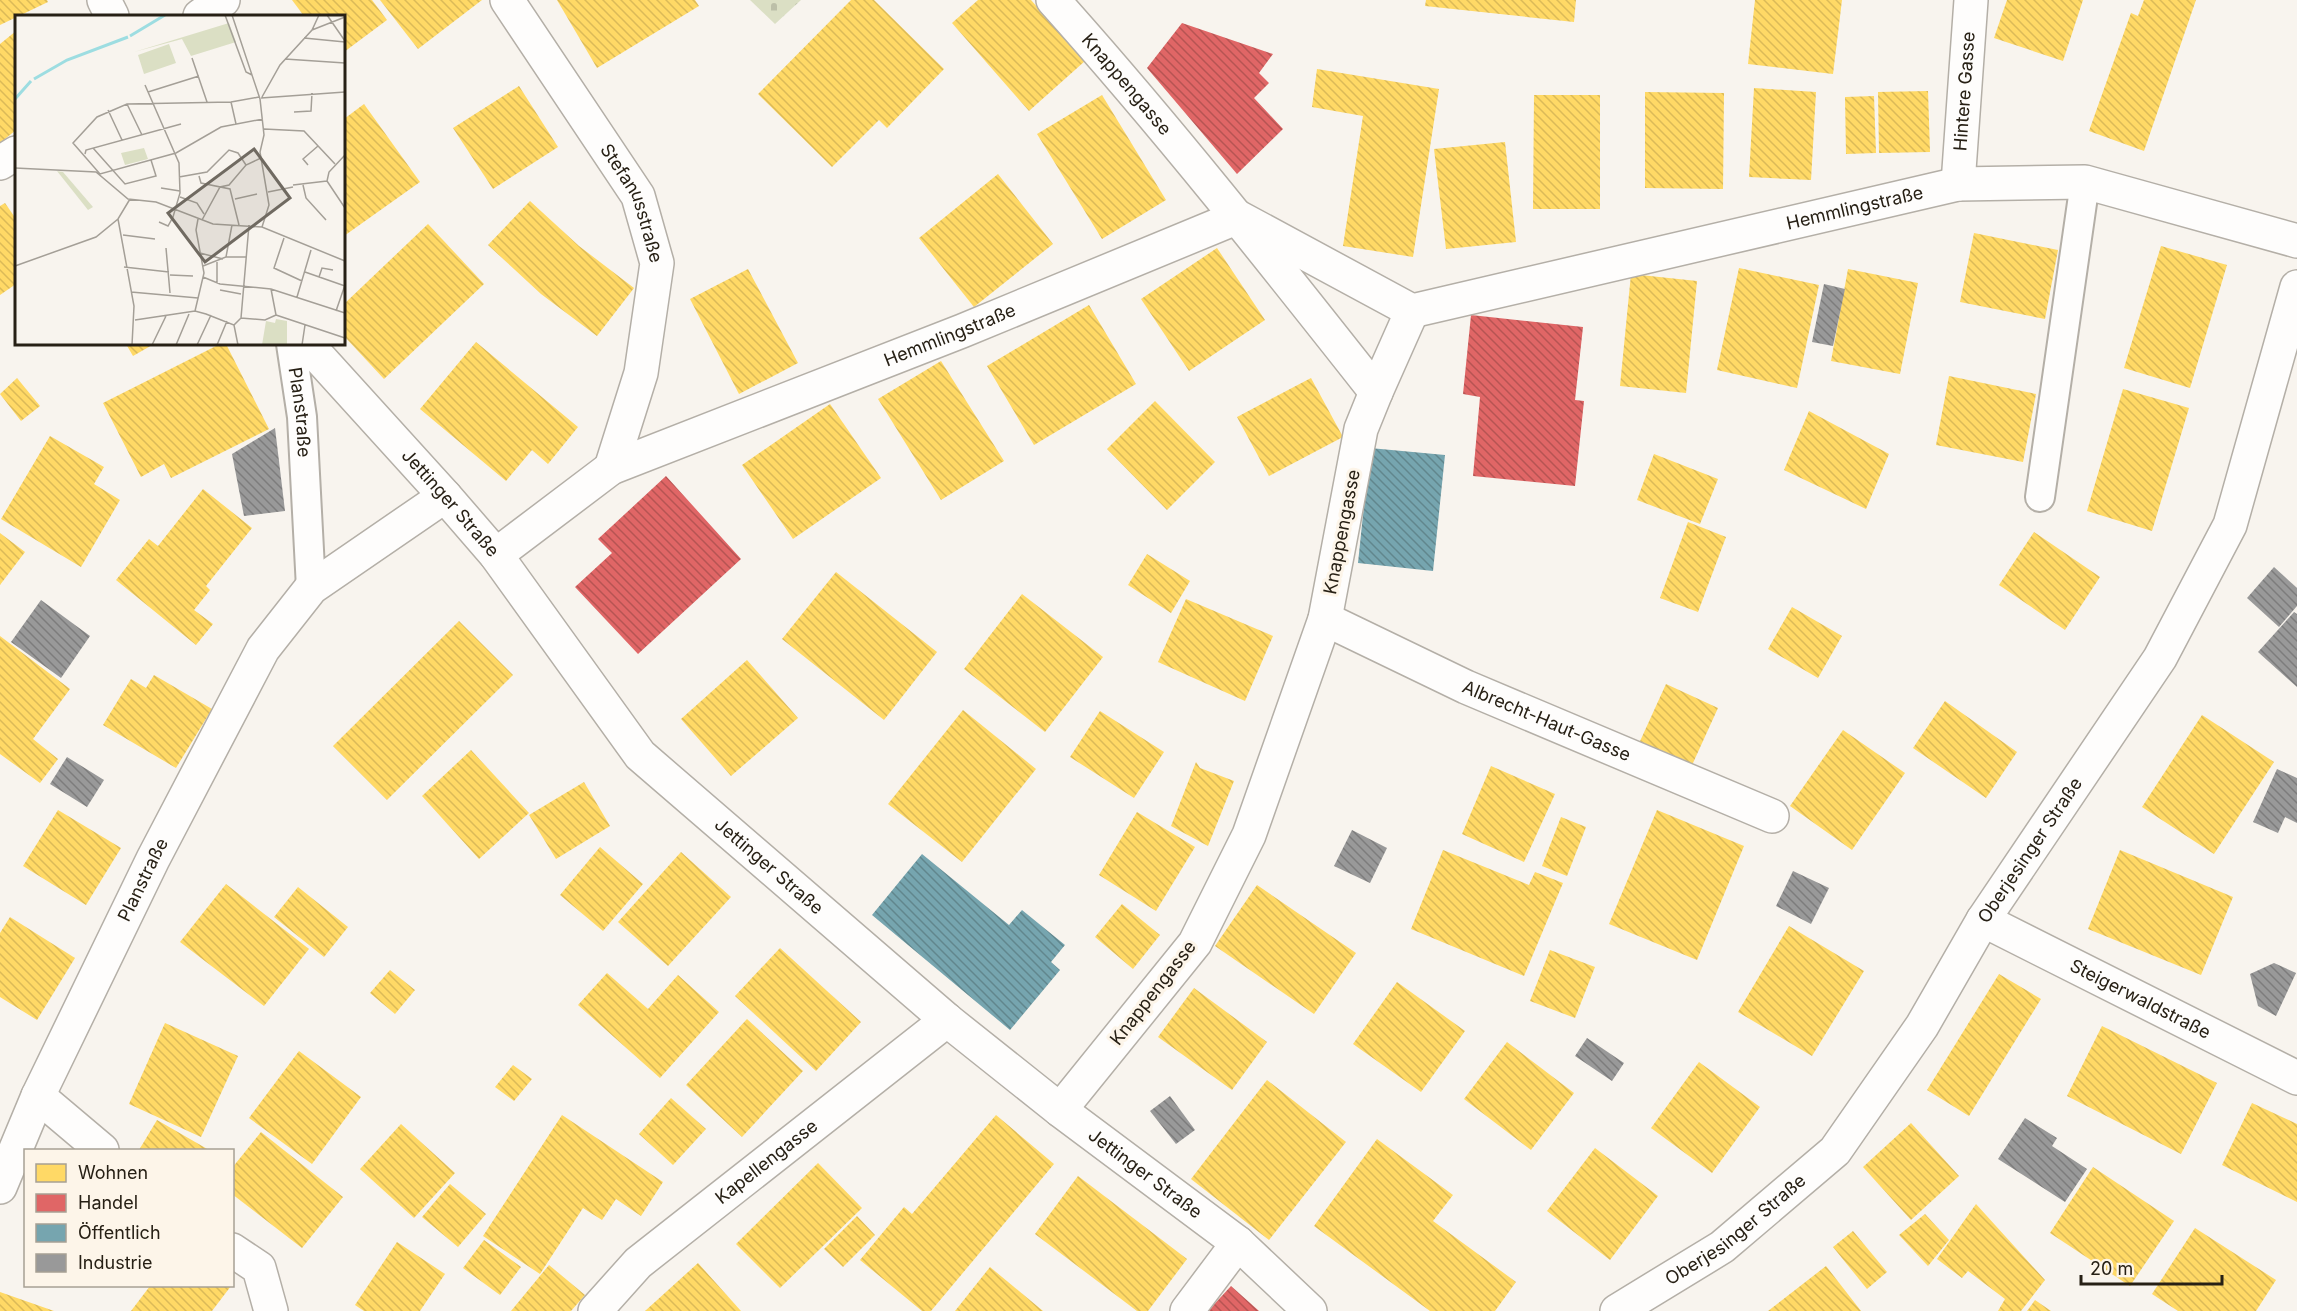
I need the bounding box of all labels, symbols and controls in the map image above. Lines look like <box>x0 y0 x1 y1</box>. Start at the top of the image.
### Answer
inset map <box>15 15 345 345</box>
street label: Knappengasse <box>1078 29 1176 139</box>
street label: Hintere Gasse <box>1949 31 1979 152</box>
street label: Stefanusstraße <box>596 140 667 265</box>
street label: Hemmlingstraße <box>1784 181 1925 234</box>
street label: Hemmlingstraße <box>881 299 1018 370</box>
street label: Planstraße <box>285 366 315 458</box>
street label: Jettinger Straße <box>398 445 504 561</box>
street label: Knappengasse <box>1319 468 1364 596</box>
street label: Albrecht-Haut-Gasse <box>1459 676 1634 765</box>
street label: Oberjesinger Straße <box>1973 773 2086 927</box>
street label: Jettinger Straße <box>711 813 828 918</box>
street label: Planstraße <box>113 834 172 925</box>
street label: Knappengasse <box>1105 936 1200 1049</box>
street label: Steigerwaldstraße <box>2067 955 2214 1043</box>
street label: Kapellengasse <box>711 1115 822 1208</box>
street label: Jettinger Straße <box>1084 1124 1206 1222</box>
legend <box>24 1149 234 1287</box>
text: Wohnen <box>78 1162 148 1183</box>
street label: Oberjesinger Straße <box>1661 1170 1810 1289</box>
text: Handel <box>78 1192 138 1213</box>
text: Öffentlich <box>78 1221 161 1243</box>
scale bar <box>2081 1248 2222 1286</box>
text: Industrie <box>78 1252 152 1273</box>
text: 20 m <box>2090 1258 2133 1279</box>

